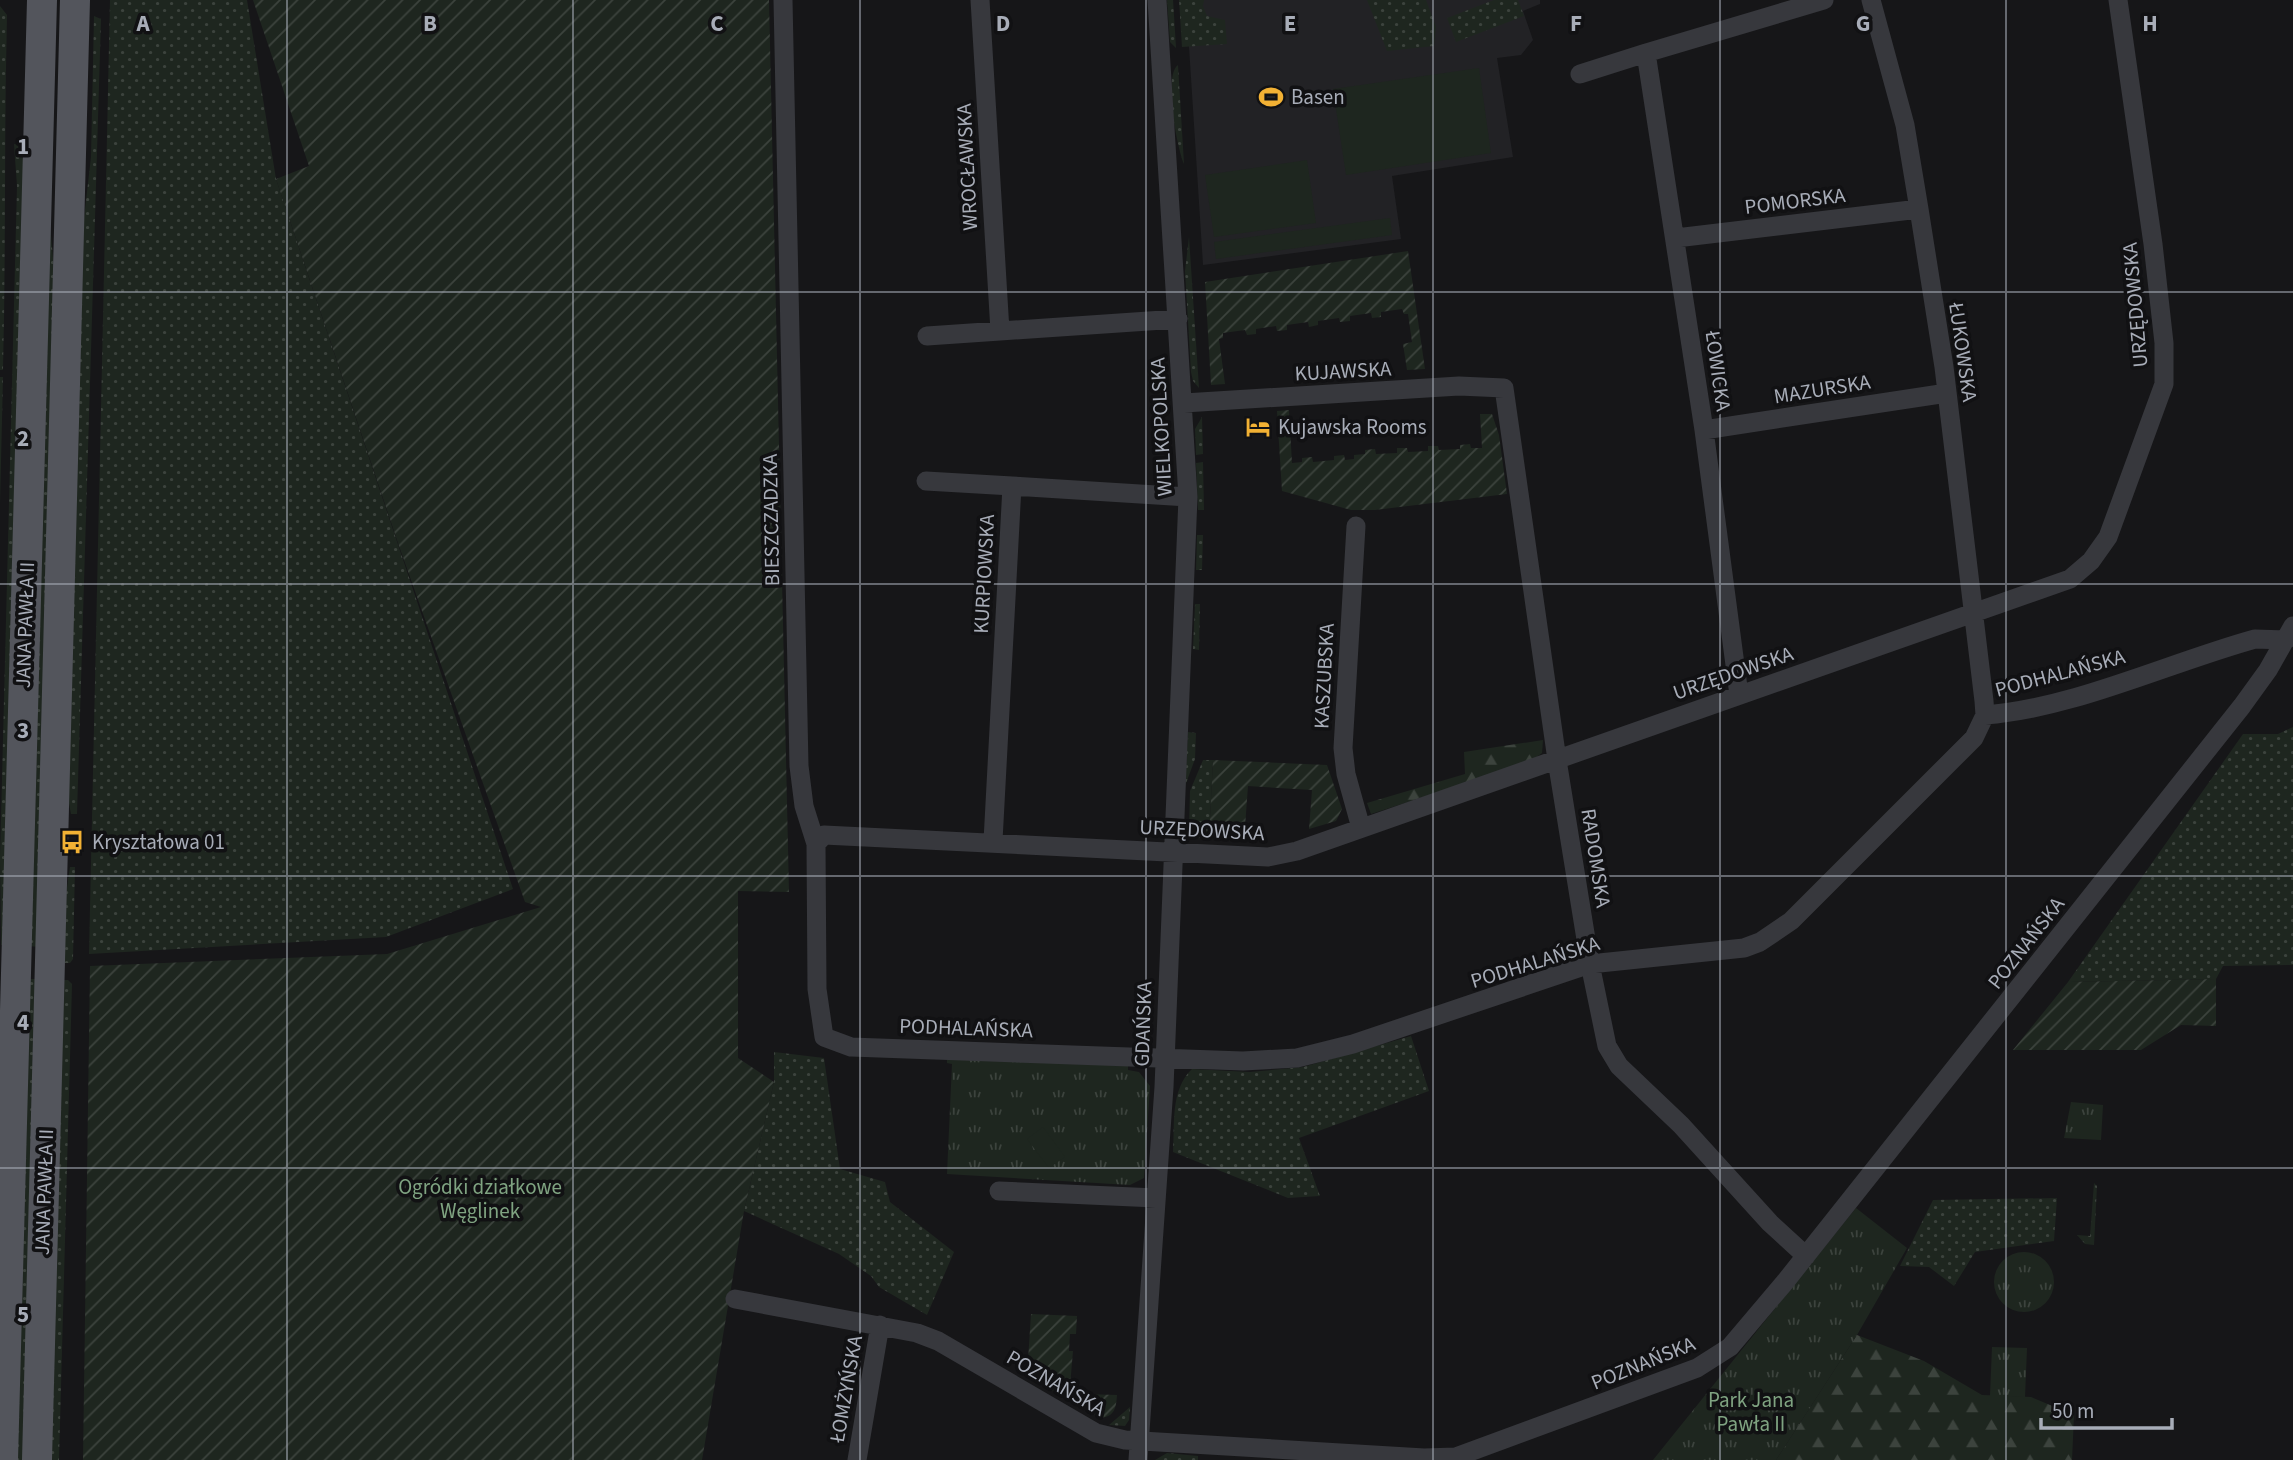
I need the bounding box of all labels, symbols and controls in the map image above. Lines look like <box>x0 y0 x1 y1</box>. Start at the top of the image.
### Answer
text: A <box>135 7 150 40</box>
text: B <box>423 7 437 40</box>
text: C <box>710 7 724 40</box>
text: D <box>996 7 1010 40</box>
text: E <box>1284 7 1296 40</box>
text: F <box>1570 7 1582 40</box>
text: G <box>1856 7 1870 40</box>
text: H <box>2142 7 2158 40</box>
place label: Basen <box>1291 82 1345 112</box>
sports icon: Basen <box>1257 83 1285 111</box>
street label: WROCŁAWSKA <box>949 102 985 231</box>
text: 1 <box>17 130 29 163</box>
street label: POMORSKA <box>1743 180 1848 222</box>
street label: URZĘDOWSKA <box>2115 241 2155 369</box>
street label: ŁUKOWSKA <box>1941 299 1985 404</box>
street label: ŁOWICKA <box>1697 328 1739 414</box>
street label: KUJAWSKA <box>1294 353 1393 389</box>
street label: WIELKOPOLSKA <box>1142 356 1180 497</box>
street label: MAZURSKA <box>1772 366 1873 411</box>
place label: Kujawska Rooms <box>1278 412 1427 442</box>
hotel icon: Kujawska Rooms <box>1244 413 1272 441</box>
text: 2 <box>17 422 29 455</box>
street label: BIESZCZADZKA <box>755 453 787 587</box>
street label: KURPIOWSKA <box>966 513 1002 634</box>
street label: JANA PAWŁA II <box>8 561 42 689</box>
street label: KASZUBSKA <box>1306 622 1342 730</box>
street label: URZĘDOWSKA <box>1669 638 1798 708</box>
street label: PODHALAŃSKA <box>1992 641 2129 705</box>
text: 3 <box>17 714 29 747</box>
street label: RADOMSKA <box>1573 806 1619 910</box>
street label: URZĘDOWSKA <box>1139 812 1266 848</box>
place label: Kryształowa 01 <box>92 827 225 857</box>
bus stop icon: Kryształowa 01 <box>58 828 86 856</box>
street label: POZNAŃSKA <box>1980 890 2072 996</box>
street label: PODHALAŃSKA <box>1467 928 1604 996</box>
street label: GDAŃSKA <box>1127 980 1159 1067</box>
text: 4 <box>17 1006 29 1039</box>
street label: PODHALAŃSKA <box>899 1011 1034 1045</box>
street label: JANA PAWŁA II <box>27 1128 61 1256</box>
park label: Ogródki działkowe Węglinek <box>398 1172 562 1226</box>
text: 5 <box>17 1298 29 1331</box>
street label: POZNAŃSKA <box>1586 1328 1700 1397</box>
street label: ŁOMŻYŃSKA <box>822 1332 870 1446</box>
street label: POZNAŃSKA <box>1001 1343 1112 1424</box>
park label: Park Jana Pawła II <box>1708 1385 1794 1439</box>
scale bar <box>2041 1386 2172 1430</box>
text: 50 m <box>2052 1396 2094 1426</box>

